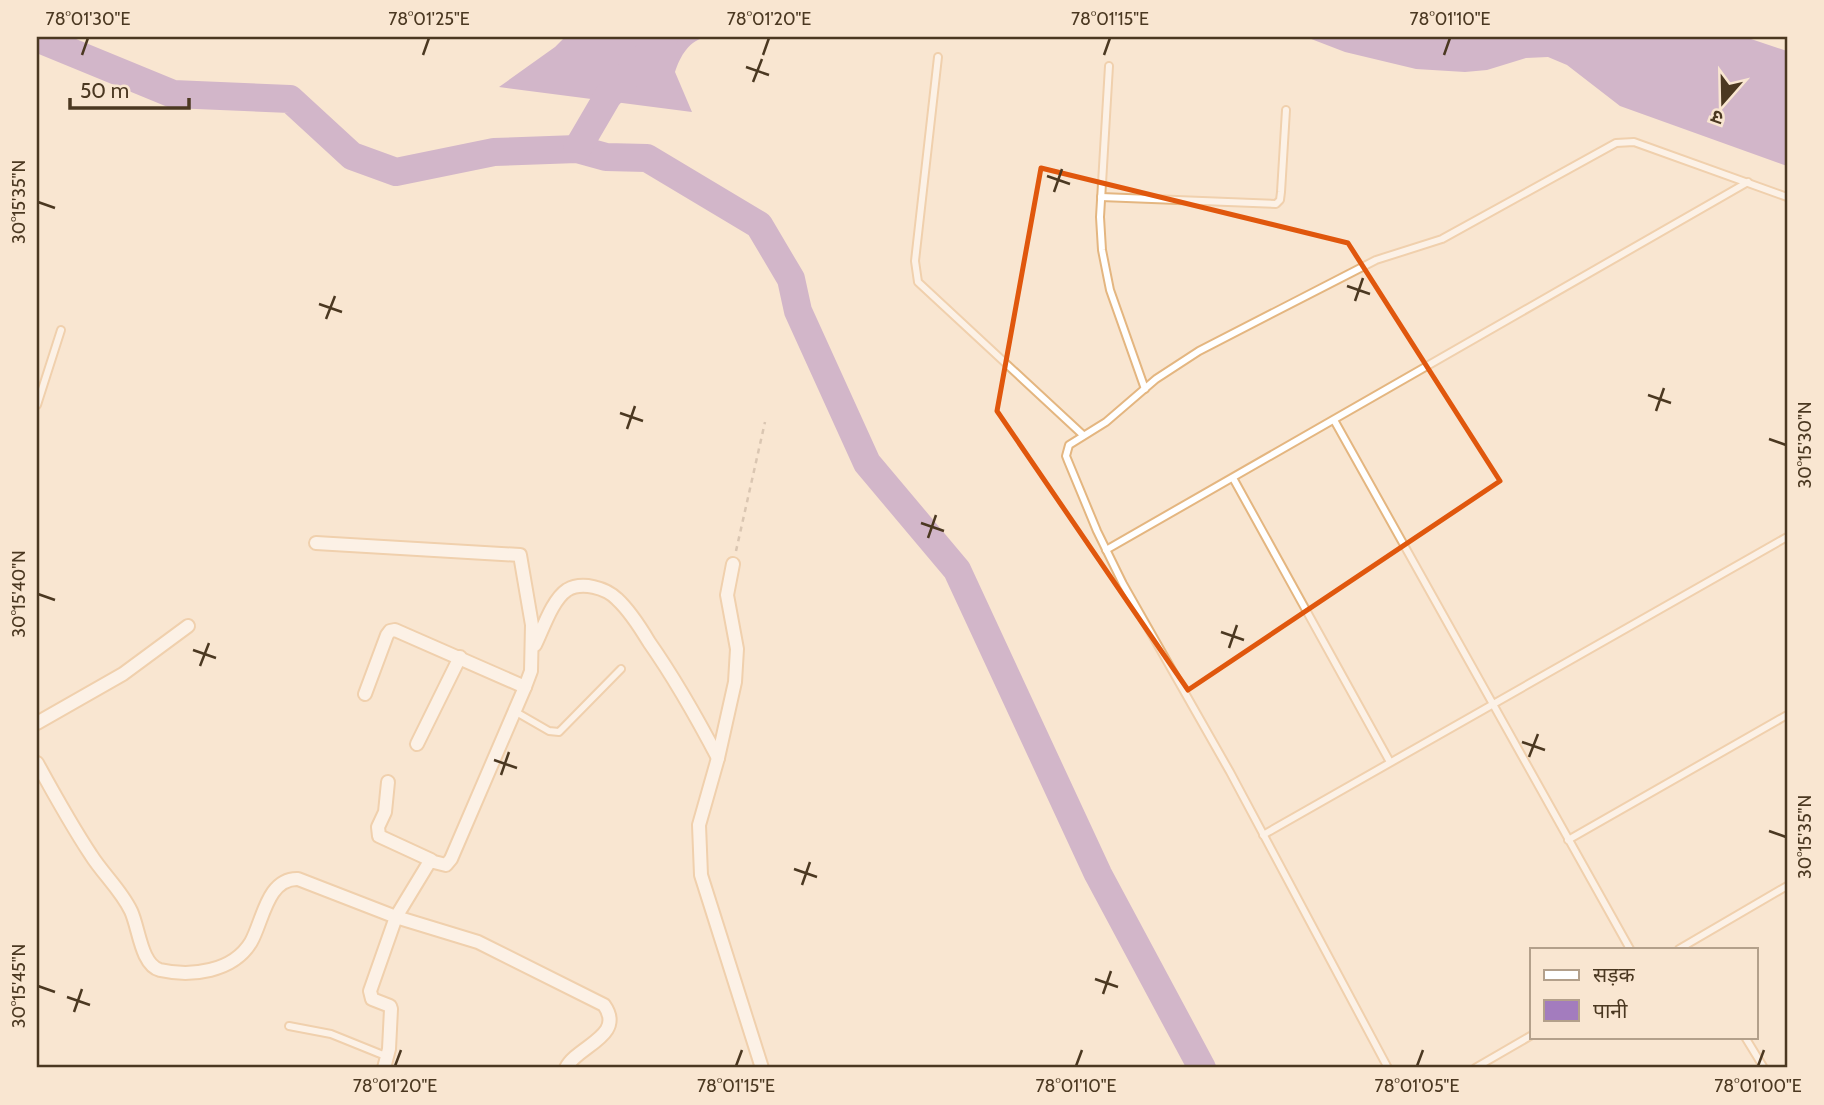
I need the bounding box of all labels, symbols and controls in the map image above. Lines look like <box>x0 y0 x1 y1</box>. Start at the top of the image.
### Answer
text: 78°01'30"E <box>46 8 130 30</box>
text: 78°01'25"E <box>388 8 470 30</box>
text: 78°01'20"E <box>727 8 811 30</box>
text: 78°01'15"E <box>1071 8 1149 30</box>
text: 78°01'10"E <box>1410 8 1490 30</box>
scale bar <box>70 66 189 110</box>
north arrow <box>1688 66 1758 136</box>
text: 50 m <box>80 78 129 103</box>
text: उ <box>1707 104 1727 130</box>
text: 30°15'35"N <box>8 160 30 244</box>
text: 30°15'30"N <box>1794 401 1816 489</box>
text: 30°15'40"N <box>8 550 30 638</box>
text: 30°15'35"N <box>1794 795 1816 879</box>
text: 30°15'45"N <box>8 944 30 1028</box>
legend <box>1530 948 1758 1038</box>
text: सड़क <box>1593 962 1635 987</box>
text: पानी <box>1593 998 1628 1023</box>
text: 78°01'20"E <box>353 1075 437 1097</box>
text: 78°01'15"E <box>697 1075 775 1097</box>
text: 78°01'10"E <box>1036 1075 1116 1097</box>
text: 78°01'05"E <box>1375 1075 1459 1097</box>
text: 78°01'00"E <box>1714 1075 1802 1097</box>

